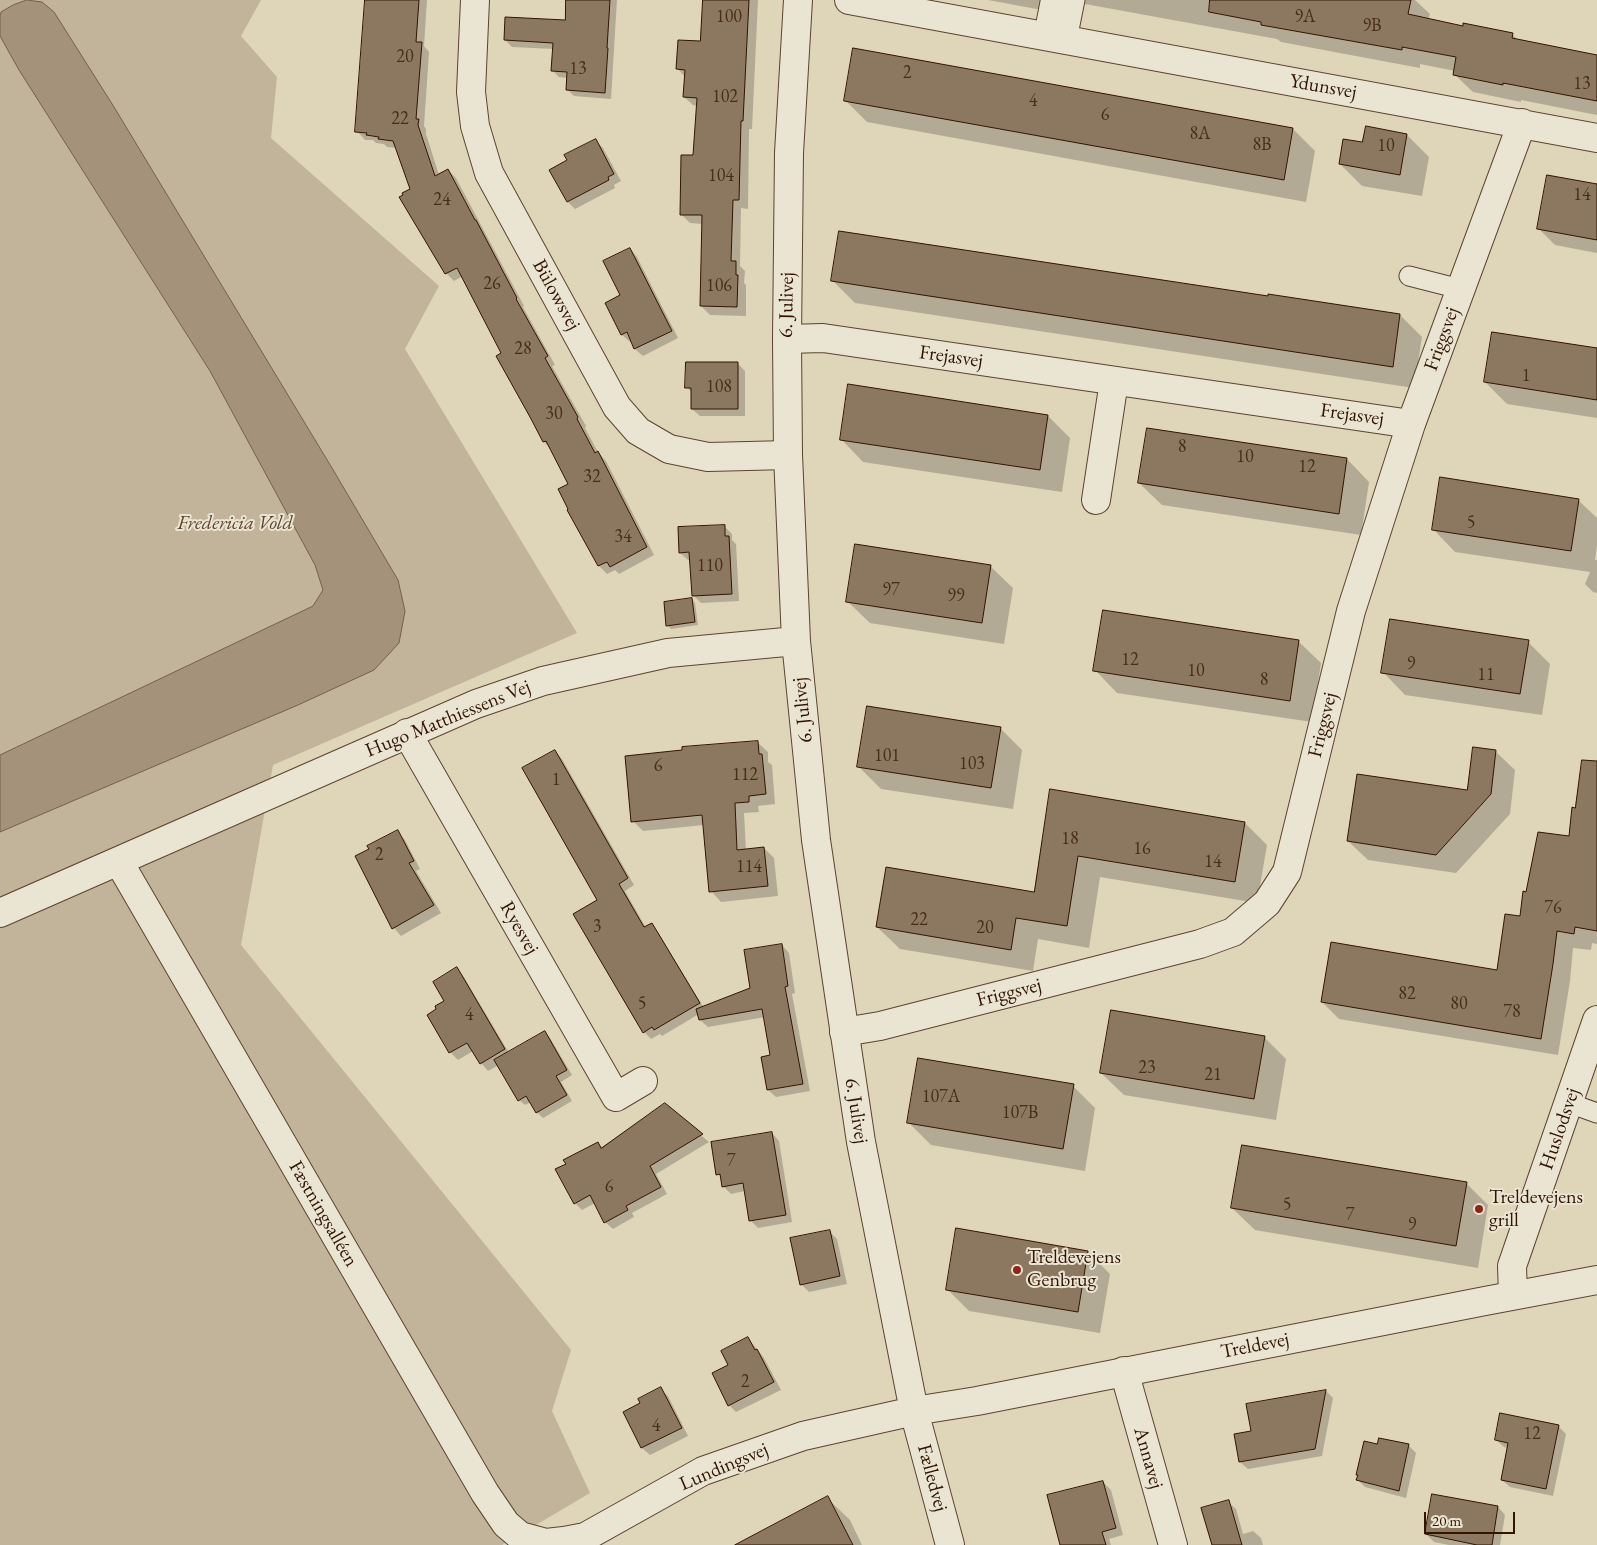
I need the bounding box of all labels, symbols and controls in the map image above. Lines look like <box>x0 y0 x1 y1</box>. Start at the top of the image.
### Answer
house number: 100 <box>716 6 742 28</box>
house number: 9A <box>1294 6 1316 28</box>
house number: 9B <box>1362 15 1382 37</box>
house number: 20 <box>396 46 414 68</box>
house number: 13 <box>569 58 587 80</box>
house number: 2 <box>903 62 911 84</box>
street label: Ydunsvej <box>1288 69 1358 105</box>
house number: 13 <box>1573 73 1591 95</box>
house number: 102 <box>712 86 738 108</box>
house number: 4 <box>1029 90 1037 112</box>
house number: 6 <box>1101 104 1109 126</box>
house number: 22 <box>391 108 409 130</box>
house number: 8A <box>1189 123 1211 145</box>
house number: 8B <box>1252 134 1272 156</box>
house number: 10 <box>1377 135 1395 157</box>
house number: 104 <box>708 165 734 187</box>
house number: 14 <box>1573 184 1591 206</box>
house number: 24 <box>433 189 451 211</box>
street label: Bülowsvej <box>527 255 585 335</box>
street label: 6. Julivej <box>774 272 800 338</box>
house number: 26 <box>483 273 501 295</box>
house number: 106 <box>706 275 732 297</box>
street label: Friggsvej <box>1419 304 1465 374</box>
house number: 28 <box>514 338 532 360</box>
street label: Frejasvej <box>918 341 984 373</box>
house number: 1 <box>1522 365 1530 387</box>
house number: 108 <box>706 376 732 398</box>
street label: Frejasvej <box>1319 399 1385 431</box>
house number: 30 <box>545 403 563 425</box>
house number: 8 <box>1178 436 1186 458</box>
house number: 10 <box>1236 446 1254 468</box>
house number: 12 <box>1298 456 1316 478</box>
house number: 32 <box>583 466 601 488</box>
park label: Fredericia Vold <box>177 512 293 536</box>
house number: 5 <box>1467 512 1475 534</box>
house number: 34 <box>614 526 632 548</box>
house number: 110 <box>697 555 723 577</box>
house number: 97 <box>882 579 900 601</box>
house number: 99 <box>947 585 965 607</box>
house number: 12 <box>1121 649 1139 671</box>
house number: 9 <box>1407 653 1415 675</box>
house number: 10 <box>1187 660 1205 682</box>
house number: 11 <box>1477 664 1495 686</box>
house number: 8 <box>1260 669 1268 691</box>
street label: Hugo Matthiessens Vej <box>362 675 534 763</box>
street label: 6. Julivej <box>788 676 818 744</box>
street label: Friggsvej <box>1303 690 1343 760</box>
house number: 101 <box>874 745 900 767</box>
house number: 103 <box>959 753 985 775</box>
house number: 6 <box>654 755 662 777</box>
house number: 112 <box>732 764 758 786</box>
house number: 1 <box>552 769 560 791</box>
house number: 18 <box>1061 828 1079 850</box>
house number: 16 <box>1133 838 1151 860</box>
house number: 2 <box>375 844 383 866</box>
house number: 14 <box>1204 851 1222 873</box>
house number: 114 <box>736 856 762 878</box>
street label: Ryesvej <box>494 897 544 959</box>
house number: 76 <box>1544 897 1562 919</box>
house number: 22 <box>910 909 928 931</box>
house number: 3 <box>593 916 601 938</box>
house number: 20 <box>976 917 994 939</box>
street label: Friggsvej <box>974 973 1044 1013</box>
house number: 82 <box>1398 983 1416 1005</box>
house number: 5 <box>638 993 646 1015</box>
house number: 80 <box>1450 993 1468 1015</box>
house number: 78 <box>1503 1001 1521 1023</box>
house number: 4 <box>465 1004 473 1026</box>
house number: 23 <box>1138 1057 1156 1079</box>
house number: 21 <box>1204 1064 1222 1086</box>
street label: 6. Julivej <box>839 1077 873 1145</box>
street label: Huslodsvej <box>1535 1085 1585 1173</box>
house number: 107A <box>922 1086 960 1108</box>
house number: 107B <box>1002 1102 1038 1124</box>
house number: 7 <box>727 1150 735 1172</box>
street label: Fæstningsalléen <box>283 1157 363 1271</box>
house number: 6 <box>605 1176 613 1198</box>
place label: Treldevejens grill <box>1489 1186 1583 1233</box>
house number: 5 <box>1283 1194 1291 1216</box>
marker: Treldevejens grill <box>1473 1203 1485 1215</box>
house number: 7 <box>1346 1204 1354 1226</box>
house number: 9 <box>1408 1214 1416 1236</box>
place label: Treldevejens Genbrug <box>1027 1246 1121 1293</box>
marker: Treldevejens Genbrug <box>1011 1264 1023 1276</box>
street label: Treldevej <box>1219 1328 1291 1364</box>
house number: 2 <box>741 1371 749 1393</box>
house number: 4 <box>652 1415 660 1437</box>
house number: 12 <box>1523 1423 1541 1445</box>
street label: Annavej <box>1128 1424 1168 1492</box>
street label: Lundingsvej <box>676 1438 772 1496</box>
street label: Fælledvej <box>912 1442 952 1514</box>
scale bar <box>1427 1502 1518 1534</box>
text: 20 m <box>1432 1511 1461 1530</box>

